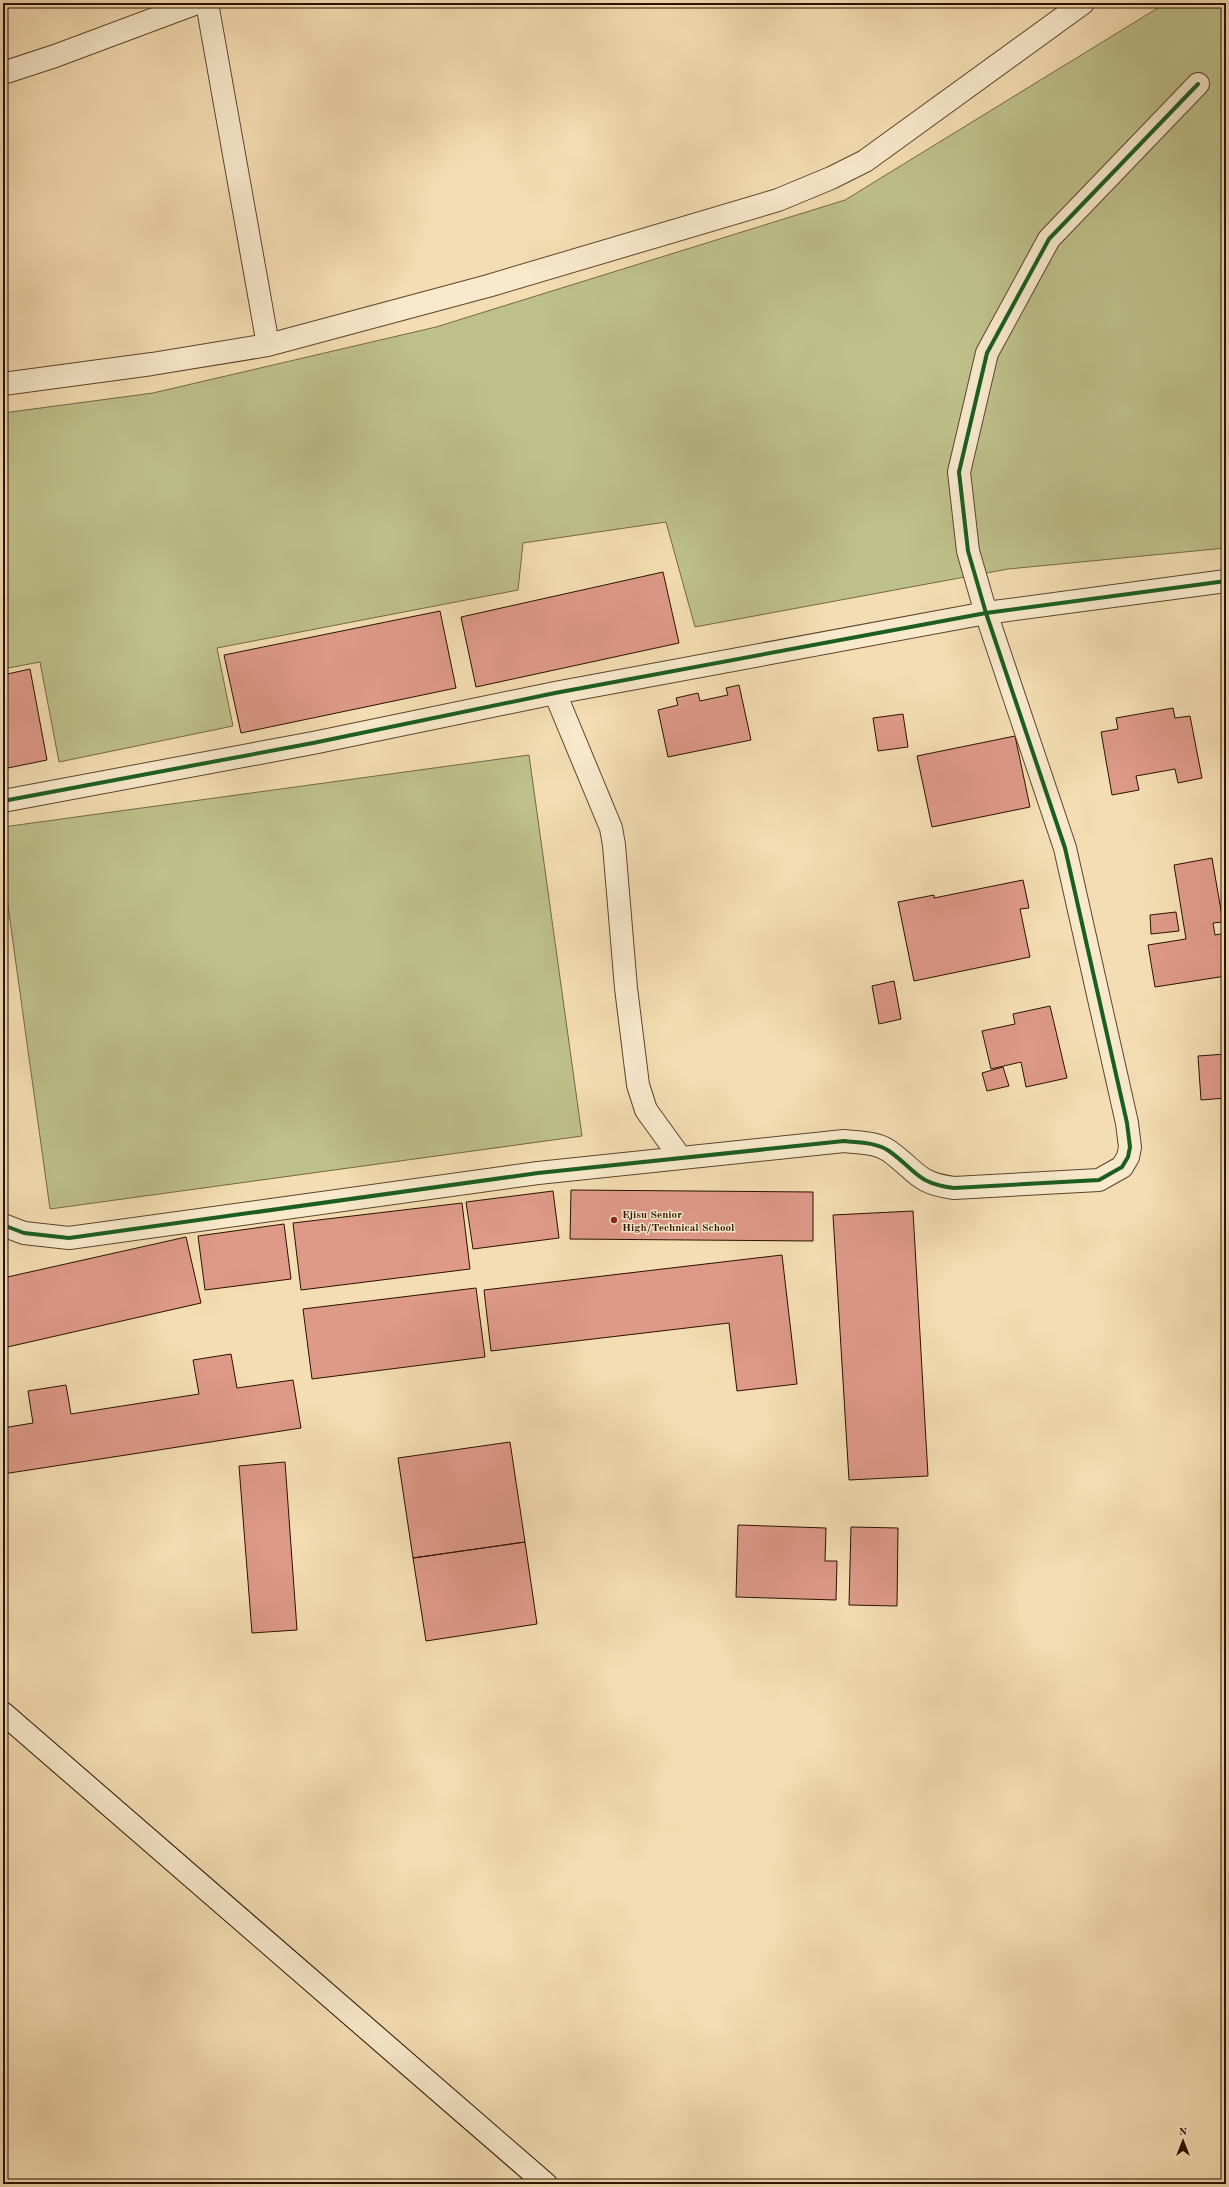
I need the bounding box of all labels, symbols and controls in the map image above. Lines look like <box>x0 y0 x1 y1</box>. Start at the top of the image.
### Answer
place label: Ejisu Senior High/Technical School <box>622 1210 735 1234</box>
marker: Ejisu Senior High/Technical School <box>609 1215 619 1225</box>
north arrow <box>1163 2121 1203 2161</box>
text: N <box>1179 2127 1188 2138</box>

